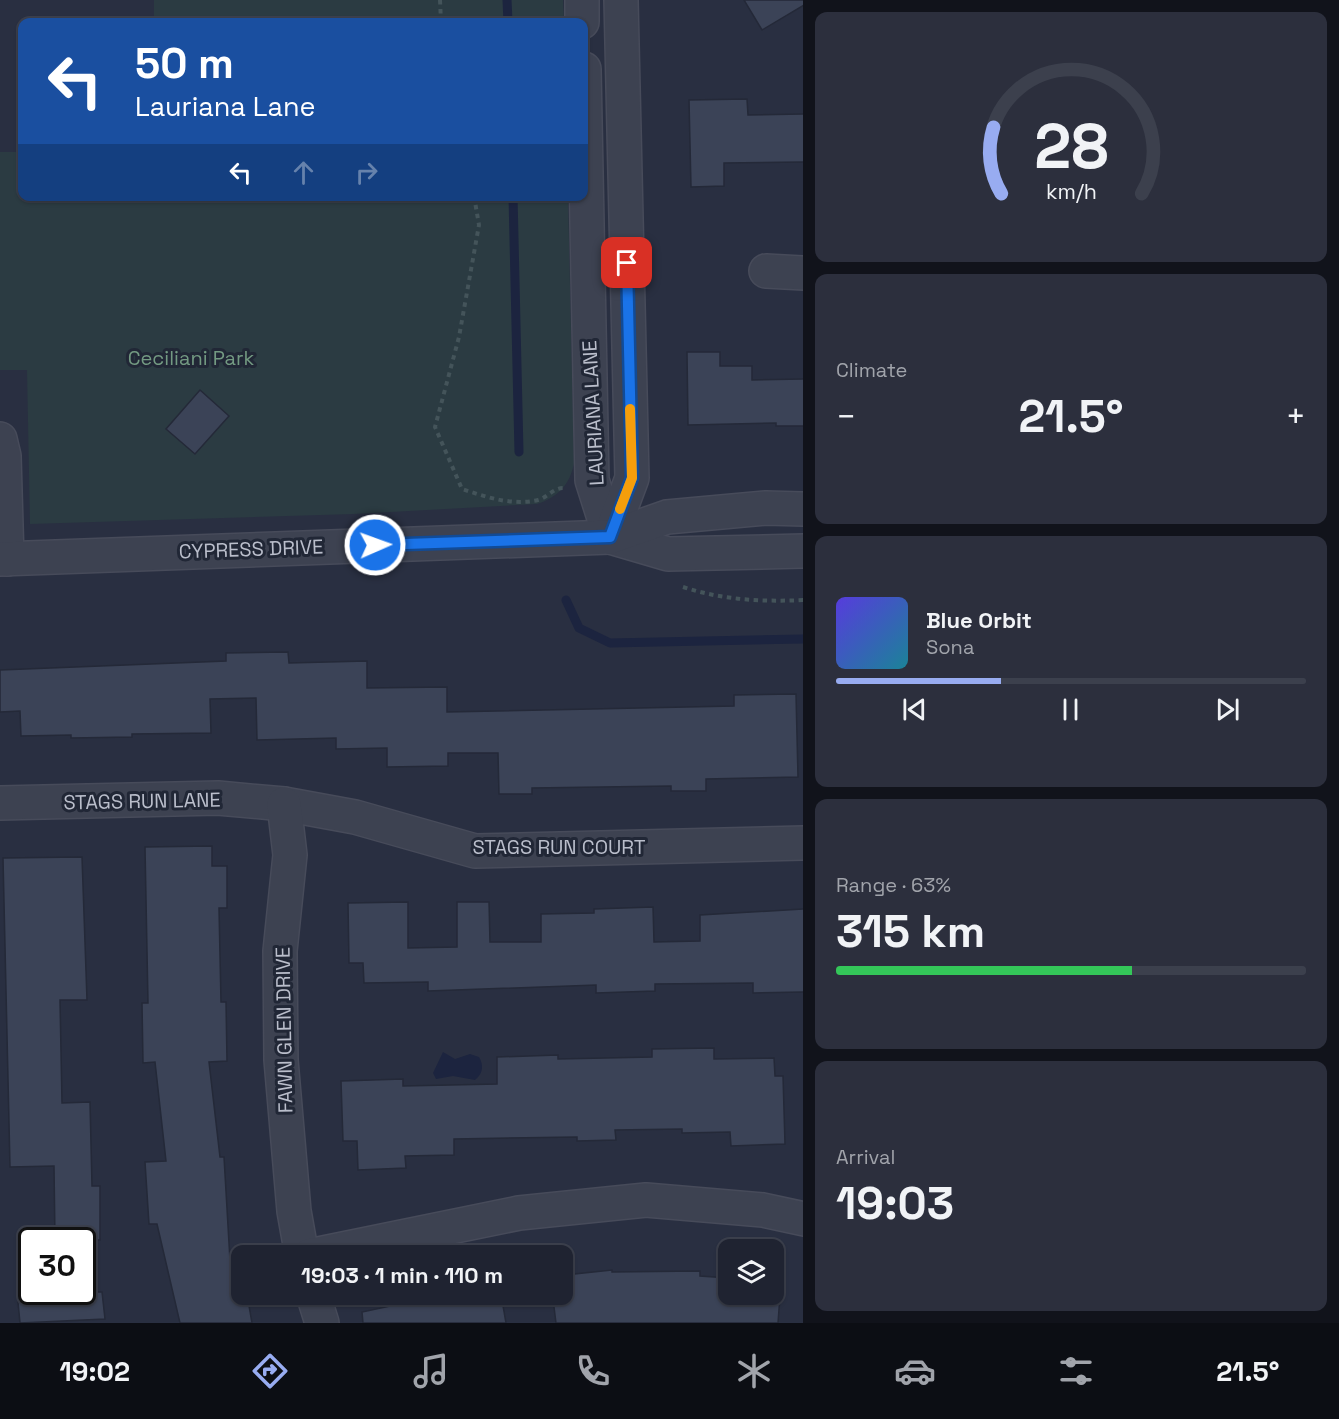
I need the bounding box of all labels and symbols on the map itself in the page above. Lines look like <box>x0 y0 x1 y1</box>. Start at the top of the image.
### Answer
pin <box>601 237 652 288</box>
street label: LAURIANA LANE <box>576 340 610 486</box>
park label: Ceciliani Park <box>128 345 255 371</box>
position arrow <box>343 513 407 577</box>
street label: CYPRESS DRIVE <box>178 533 324 565</box>
street label: STAGS RUN LANE <box>63 787 221 815</box>
street label: STAGS RUN COURT <box>473 834 646 860</box>
street label: FAWN GLEN DRIVE <box>270 947 298 1113</box>
speed limit sign: 30 <box>18 1227 96 1305</box>

